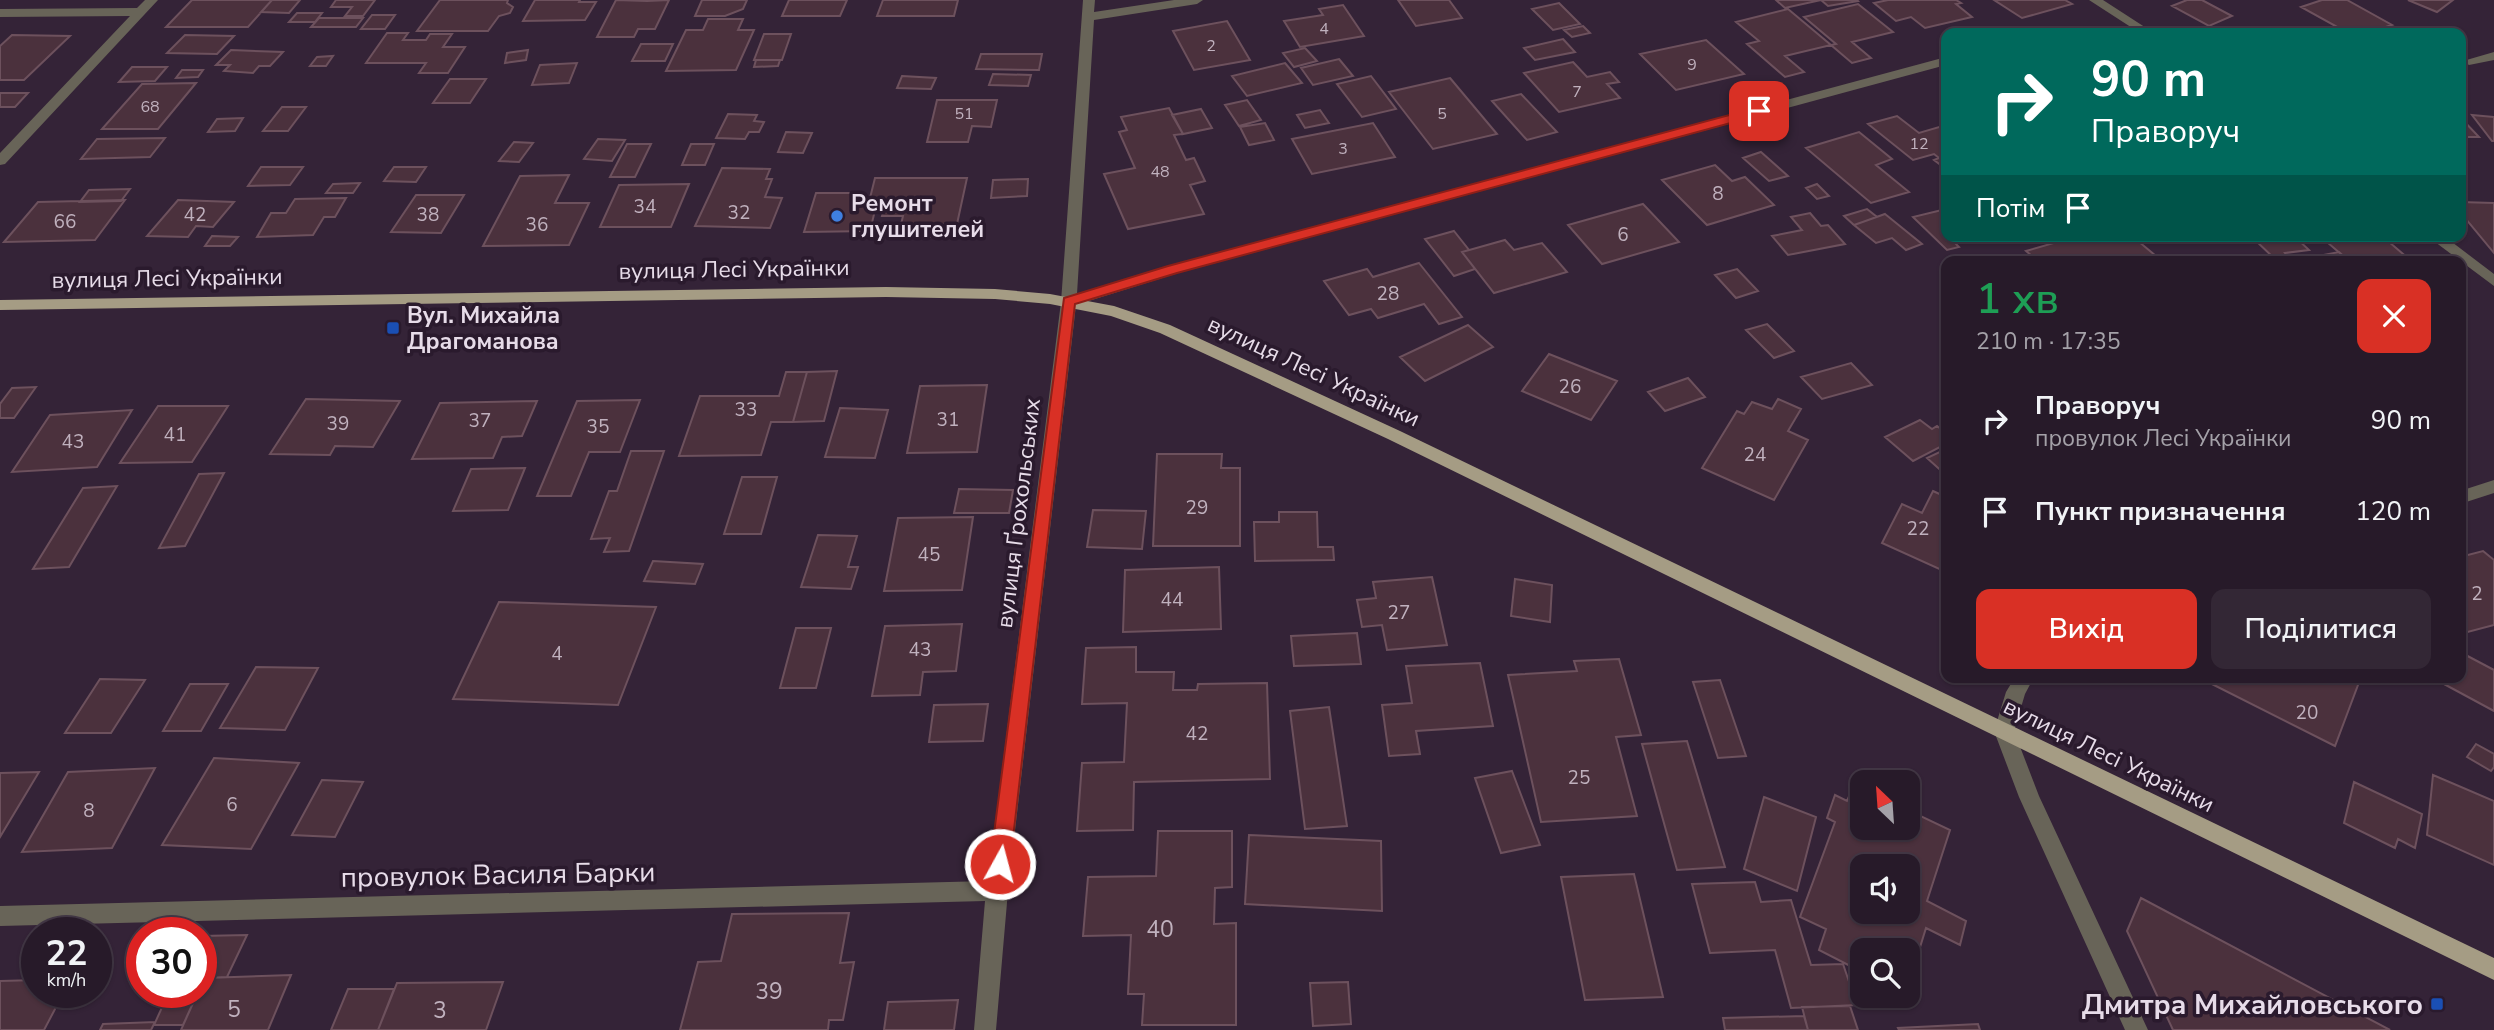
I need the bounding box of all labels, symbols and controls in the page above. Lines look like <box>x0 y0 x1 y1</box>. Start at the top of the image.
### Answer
house number: 4 <box>1319 18 1329 40</box>
house number: 2 <box>1206 35 1216 57</box>
text: 90 m <box>2091 46 2206 113</box>
house number: 9 <box>1687 54 1697 76</box>
icon: right <box>1976 56 2067 147</box>
house number: 7 <box>1572 81 1582 103</box>
pin <box>1729 81 1789 141</box>
icon: arrive <box>1740 92 1778 130</box>
house number: 68 <box>140 96 160 118</box>
house number: 51 <box>954 103 974 125</box>
house number: 5 <box>1437 103 1447 125</box>
text: Праворуч <box>2091 110 2240 153</box>
house number: 12 <box>1909 133 1929 155</box>
house number: 3 <box>1338 138 1348 160</box>
house number: 48 <box>1150 161 1170 183</box>
house number: 8 <box>1712 181 1724 207</box>
place label: Ремонт глушителей <box>851 188 984 245</box>
icon: arrive <box>2059 189 2097 227</box>
text: Потім <box>1976 191 2045 226</box>
house number: 34 <box>634 194 656 220</box>
house number: 32 <box>728 200 750 226</box>
house number: 42 <box>184 202 206 228</box>
house number: 38 <box>417 202 439 228</box>
marker: Ремонт глушителей <box>829 208 845 224</box>
house number: 66 <box>54 209 76 235</box>
house number: 36 <box>526 212 548 238</box>
house number: 6 <box>1617 222 1629 248</box>
street label: вулиця Лесі Українки <box>618 252 850 287</box>
street label: вулиця Лесі Українки <box>51 261 283 296</box>
text: 1 хв <box>1976 271 2059 328</box>
button: close <box>2357 279 2431 353</box>
house number: 28 <box>1377 281 1399 307</box>
place label: Вул. Михайла Драгоманова <box>407 300 560 357</box>
street label: вулиця Лесі Українки <box>1203 309 1425 434</box>
marker: Вул. Михайла Драгоманова <box>385 320 401 336</box>
text: 210 m · 17:35 <box>1976 326 2121 357</box>
house number: 26 <box>1559 374 1581 400</box>
text: Праворуч <box>2035 388 2160 423</box>
street label: вулиця Ґрохольських <box>989 396 1048 630</box>
house number: 33 <box>735 397 757 423</box>
icon: right <box>1976 402 2014 440</box>
text: 90 m <box>2371 403 2431 438</box>
house number: 31 <box>937 407 959 433</box>
house number: 37 <box>469 408 491 434</box>
house number: 39 <box>327 411 349 437</box>
house number: 35 <box>587 414 609 440</box>
house number: 41 <box>164 422 186 448</box>
text: провулок Лесі Українки <box>2035 423 2292 454</box>
house number: 43 <box>62 429 84 455</box>
house number: 24 <box>1744 442 1766 468</box>
icon: arrive <box>1976 493 2014 531</box>
text: Пункт призначення <box>2035 494 2286 529</box>
text: 120 m <box>2355 494 2431 529</box>
house number: 29 <box>1186 495 1208 521</box>
house number: 22 <box>1907 516 1929 542</box>
house number: 45 <box>918 542 940 568</box>
house number: 2 <box>2471 581 2483 607</box>
house number: 44 <box>1161 587 1183 613</box>
button: Вихід <box>1976 589 2197 669</box>
button: Поділитися <box>2211 589 2431 669</box>
house number: 27 <box>1388 600 1410 626</box>
house number: 43 <box>909 637 931 663</box>
house number: 4 <box>551 641 563 667</box>
street label: вулиця Лесі Українки <box>1998 691 2219 820</box>
house number: 20 <box>2296 700 2318 726</box>
house number: 42 <box>1186 721 1208 747</box>
house number: 25 <box>1568 765 1590 791</box>
north arrow <box>1850 770 1920 840</box>
map controls <box>1850 770 1920 1008</box>
house number: 6 <box>226 792 238 818</box>
house number: 8 <box>83 798 95 824</box>
position arrow <box>963 827 1037 901</box>
street label: провулок Василя Барки <box>340 853 656 897</box>
button: sound <box>1850 854 1920 924</box>
house number: 40 <box>1146 914 1174 945</box>
speed limit sign: 30 <box>126 917 217 1008</box>
text: 22 <box>45 930 88 977</box>
button: search <box>1850 938 1920 1008</box>
text: km/h <box>47 968 86 992</box>
house number: 39 <box>755 976 783 1007</box>
place label: Дмитра Михайловського <box>2082 986 2423 1024</box>
house number: 5 <box>227 994 241 1025</box>
house number: 3 <box>433 995 447 1026</box>
marker: Дмитра Михайловського <box>2429 996 2445 1012</box>

